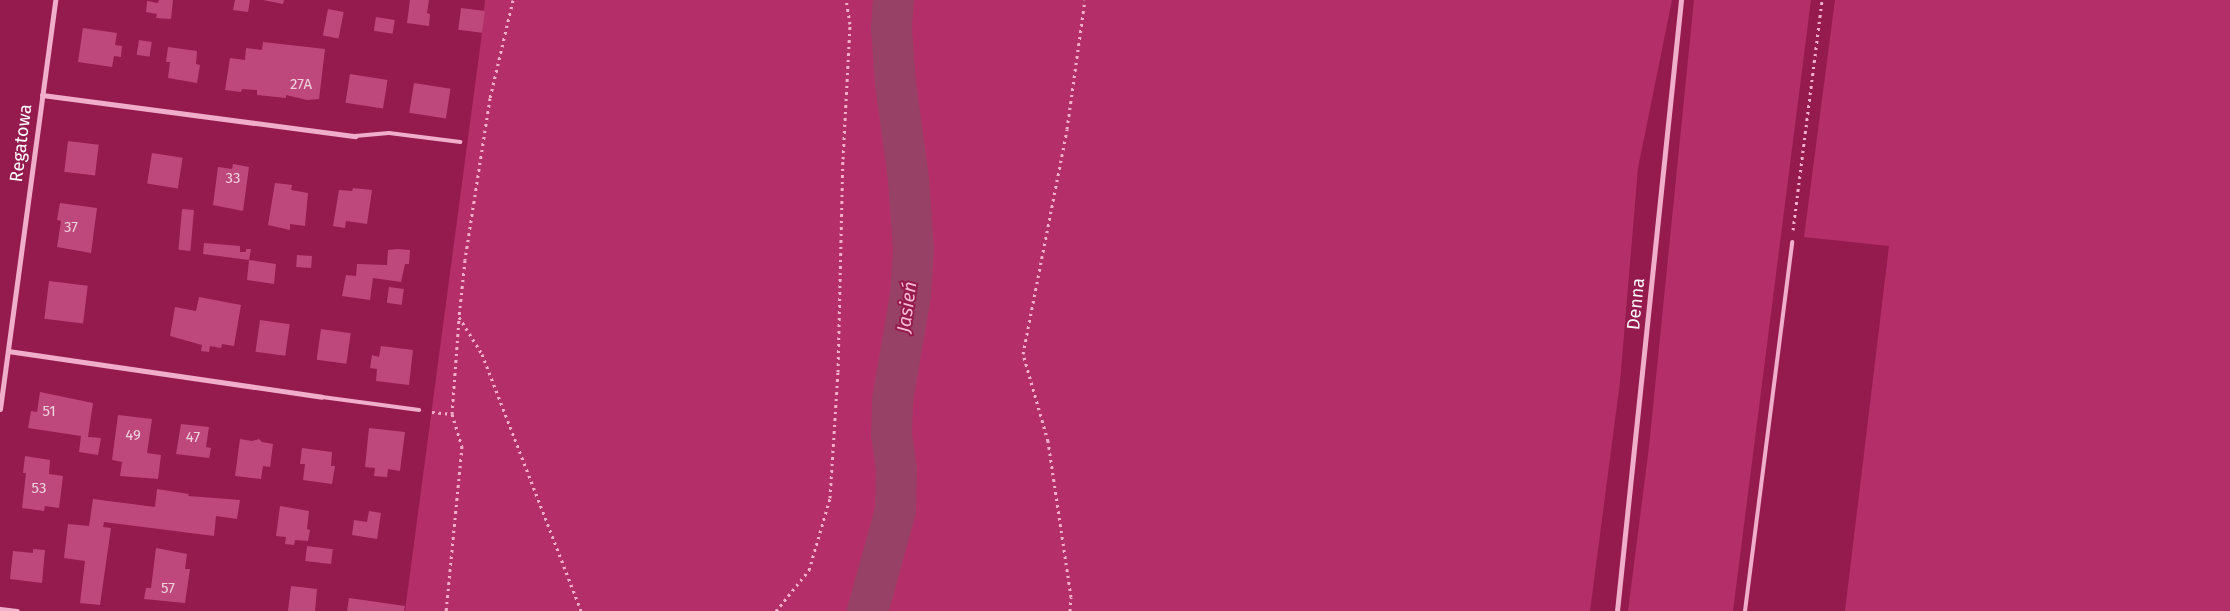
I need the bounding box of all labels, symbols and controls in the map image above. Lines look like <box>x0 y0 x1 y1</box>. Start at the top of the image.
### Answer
house number: 27A <box>290 76 312 94</box>
street label: Regatowa <box>5 103 37 183</box>
house number: 33 <box>226 170 240 188</box>
house number: 37 <box>64 219 78 237</box>
street label: Denna <box>1623 277 1649 331</box>
water label: Jasień <box>892 280 922 334</box>
house number: 51 <box>42 403 56 421</box>
house number: 49 <box>125 427 141 445</box>
house number: 47 <box>186 429 200 447</box>
house number: 53 <box>32 480 46 498</box>
house number: 57 <box>161 580 175 598</box>

